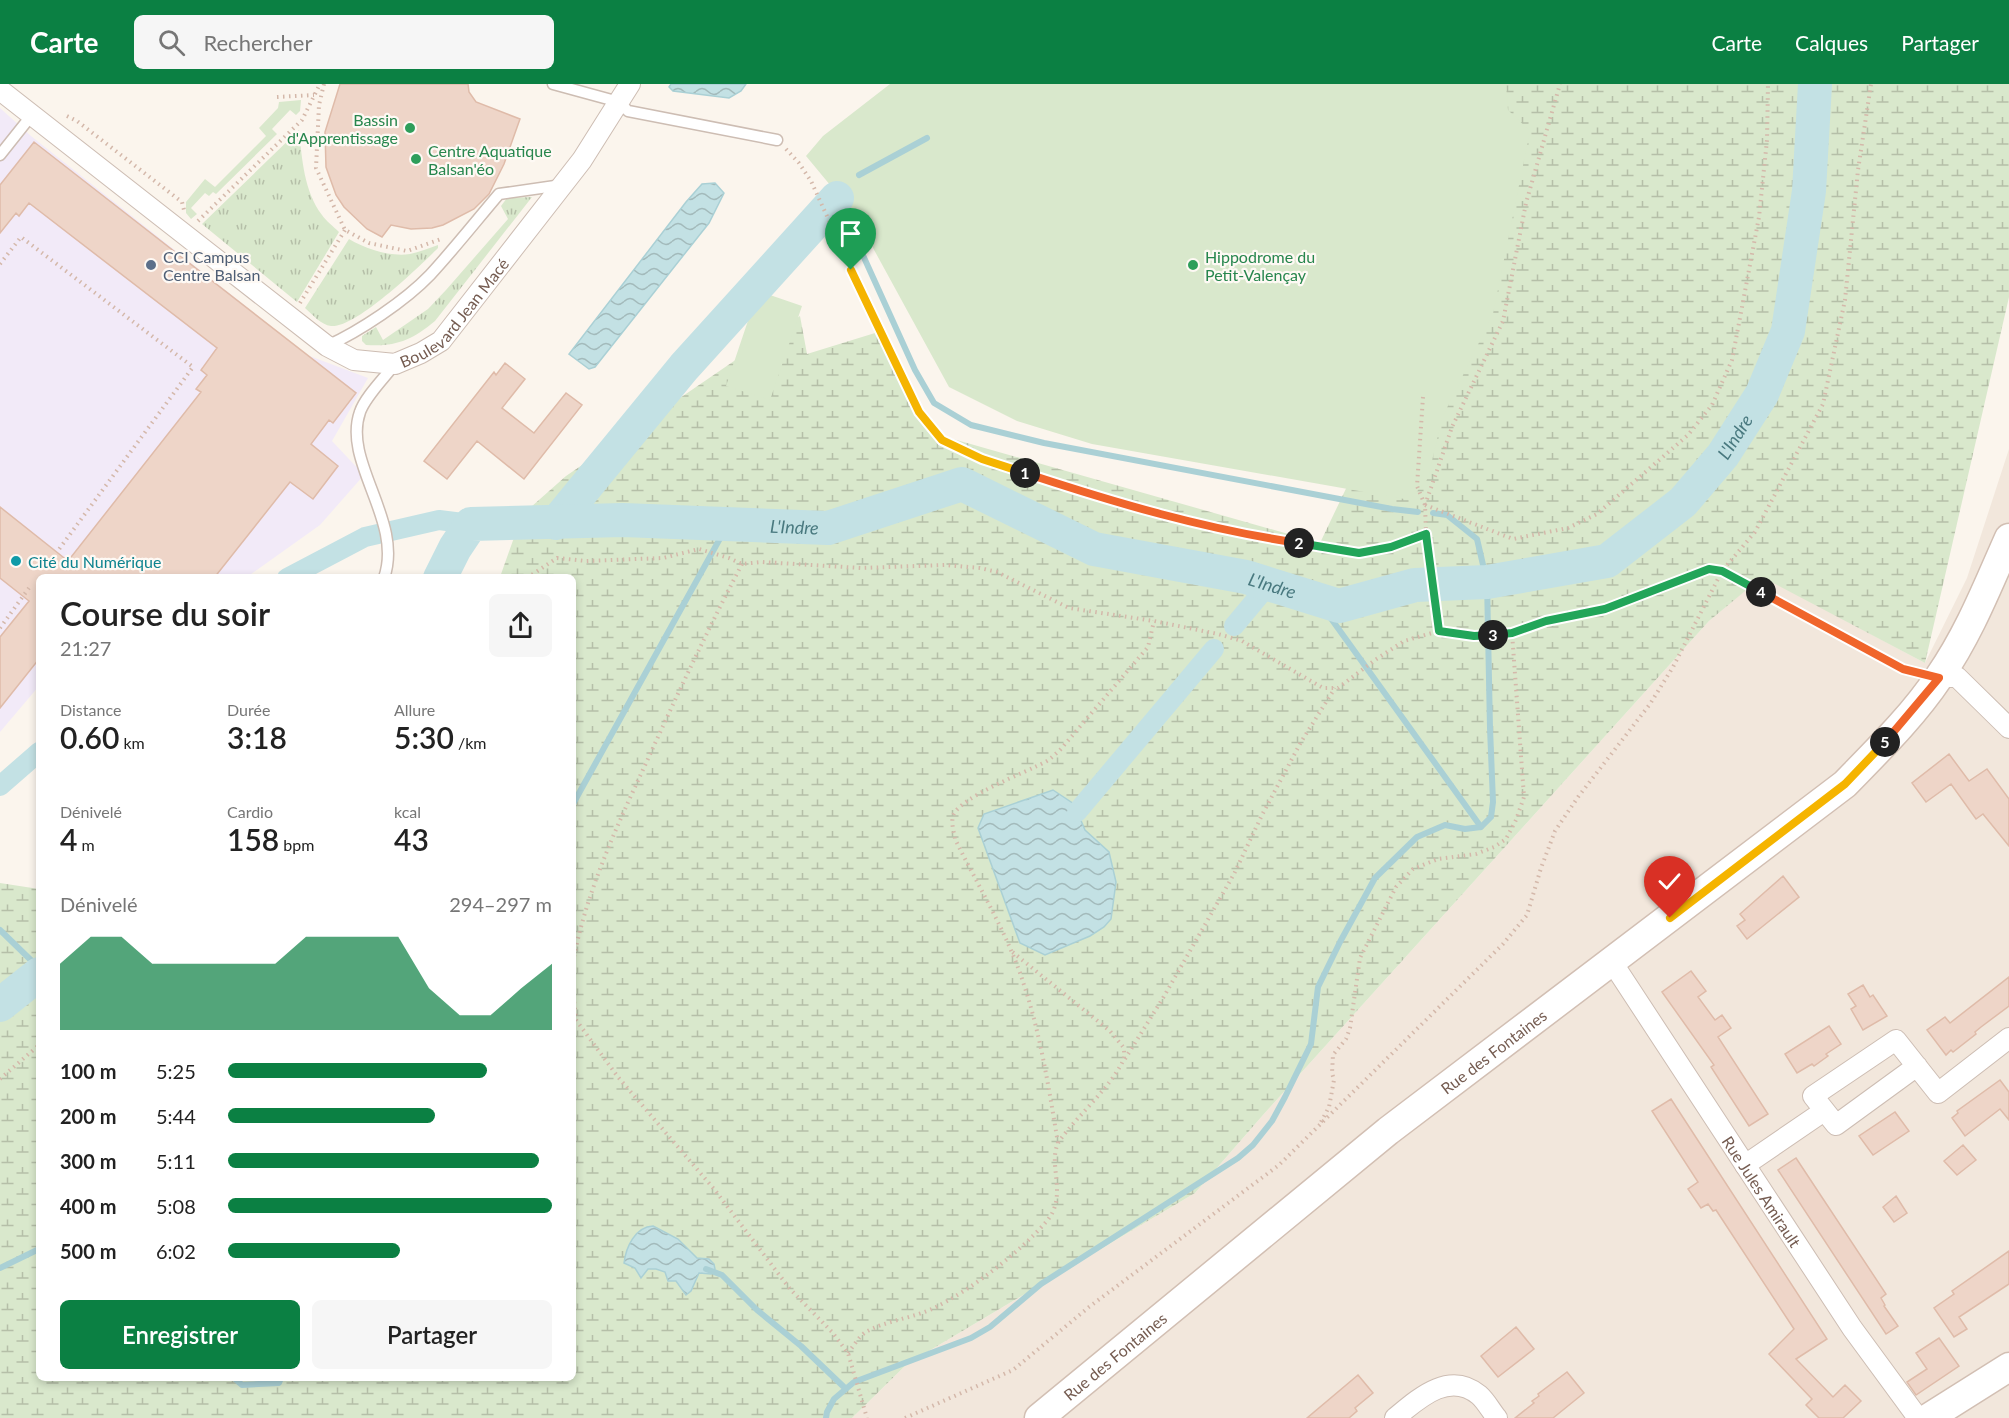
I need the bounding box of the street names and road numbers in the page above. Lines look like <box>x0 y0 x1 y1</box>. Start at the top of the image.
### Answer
street label: Boulevard Jean Macé <box>396 254 512 371</box>
street label: Rue des Fontaines <box>1437 1005 1550 1097</box>
street label: Rue Jules Amirault <box>1719 1132 1806 1250</box>
street label: Rue des Fontaines <box>1059 1308 1170 1404</box>

